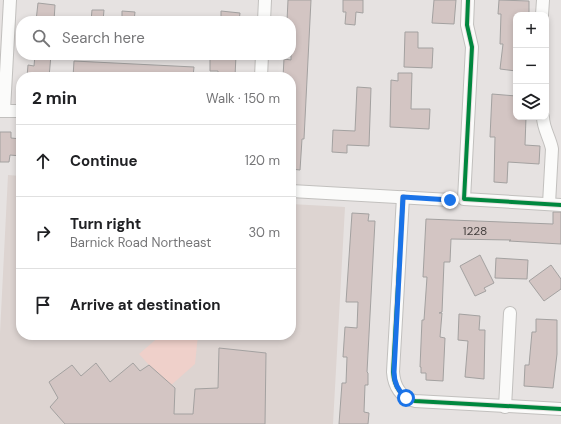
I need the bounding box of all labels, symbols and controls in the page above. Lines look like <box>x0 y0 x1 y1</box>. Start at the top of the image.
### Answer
map controls <box>513 12 549 120</box>
button: + <box>513 12 549 48</box>
search box <box>16 16 296 60</box>
icon: search <box>30 27 52 49</box>
text: Search here <box>62 28 145 48</box>
button: − <box>513 48 549 84</box>
button: layers <box>513 84 549 120</box>
text: 2 min <box>32 87 77 109</box>
text: Walk · 150 m <box>206 90 280 107</box>
icon: ahead <box>32 150 54 172</box>
text: Continue <box>70 151 138 171</box>
text: 120 m <box>245 152 280 169</box>
route end <box>441 191 459 209</box>
text: Turn right <box>70 214 141 234</box>
icon: right <box>32 222 54 244</box>
house number: 1228 <box>463 223 487 239</box>
text: 30 m <box>248 224 280 241</box>
text: Barnick Road Northeast <box>70 234 211 251</box>
icon: arrive <box>32 294 54 316</box>
text: Arrive at destination <box>70 295 221 315</box>
route start <box>397 389 415 407</box>

